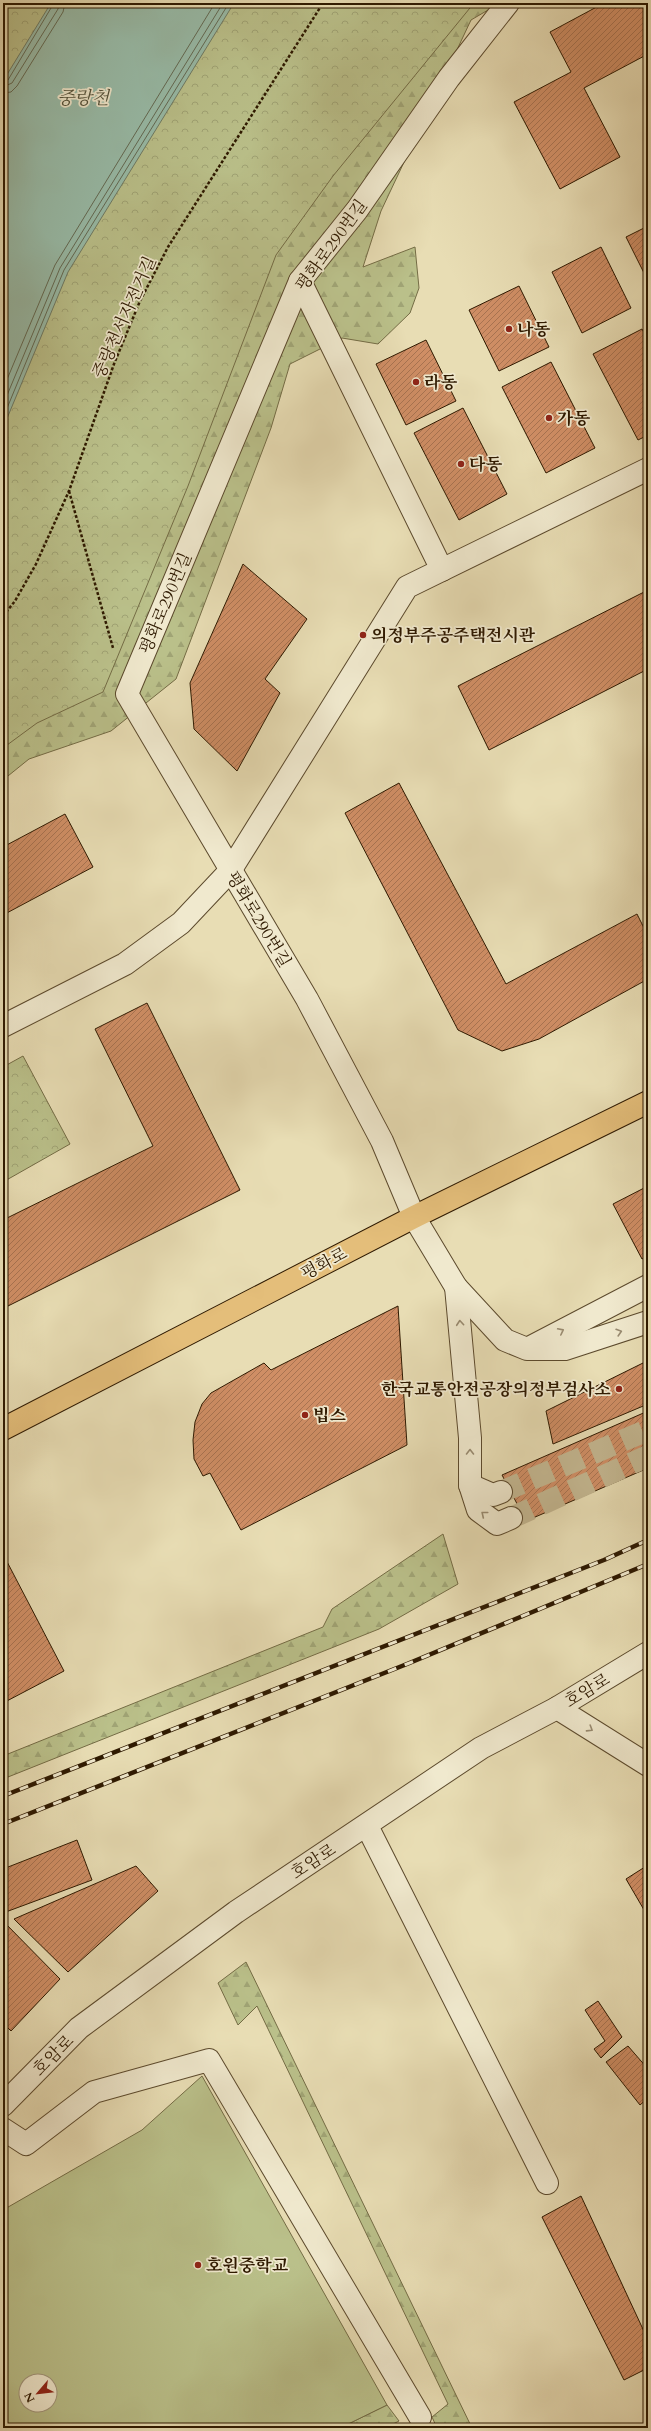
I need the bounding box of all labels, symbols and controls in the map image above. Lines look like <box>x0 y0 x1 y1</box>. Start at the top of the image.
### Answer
water label: 중랑천 <box>57 86 111 111</box>
street label: 평화로290번길 <box>290 195 373 296</box>
street label: 중랑천서자전거길 <box>87 253 162 382</box>
place label: 나동 <box>517 318 550 341</box>
marker: 나동 <box>504 324 514 334</box>
place label: 라동 <box>424 371 457 394</box>
marker: 라동 <box>411 377 421 387</box>
place label: 가동 <box>557 407 590 430</box>
marker: 가동 <box>544 413 554 423</box>
place label: 다동 <box>469 453 502 476</box>
marker: 다동 <box>456 459 466 469</box>
street label: 평화로290번길 <box>134 549 197 658</box>
place label: 의정부주공주택전시관 <box>371 624 536 647</box>
marker: 의정부주공주택전시관 <box>358 630 368 640</box>
street label: 평화로290번길 <box>221 867 296 972</box>
street label: 평화로 <box>297 1241 352 1285</box>
one-way arrow <box>455 1320 464 1326</box>
one-way arrow <box>615 1328 622 1337</box>
one-way arrow <box>557 1329 565 1336</box>
place label: 한국교통안전공장의정부검사소 <box>381 1378 611 1401</box>
marker: 한국교통안전공장의정부검사소 <box>614 1384 624 1394</box>
place label: 빕스 <box>313 1404 346 1427</box>
marker: 빕스 <box>300 1410 310 1420</box>
one-way arrow <box>466 1449 474 1455</box>
one-way arrow <box>481 1511 488 1518</box>
street label: 호암로 <box>560 1668 615 1713</box>
one-way arrow <box>586 1724 593 1732</box>
street label: 호암로 <box>286 1838 341 1884</box>
street label: 호암로 <box>28 2029 79 2081</box>
place label: 호원중학교 <box>206 2254 289 2277</box>
marker: 호원중학교 <box>193 2260 203 2270</box>
north arrow <box>18 2373 58 2413</box>
text: N <box>21 2389 38 2405</box>

